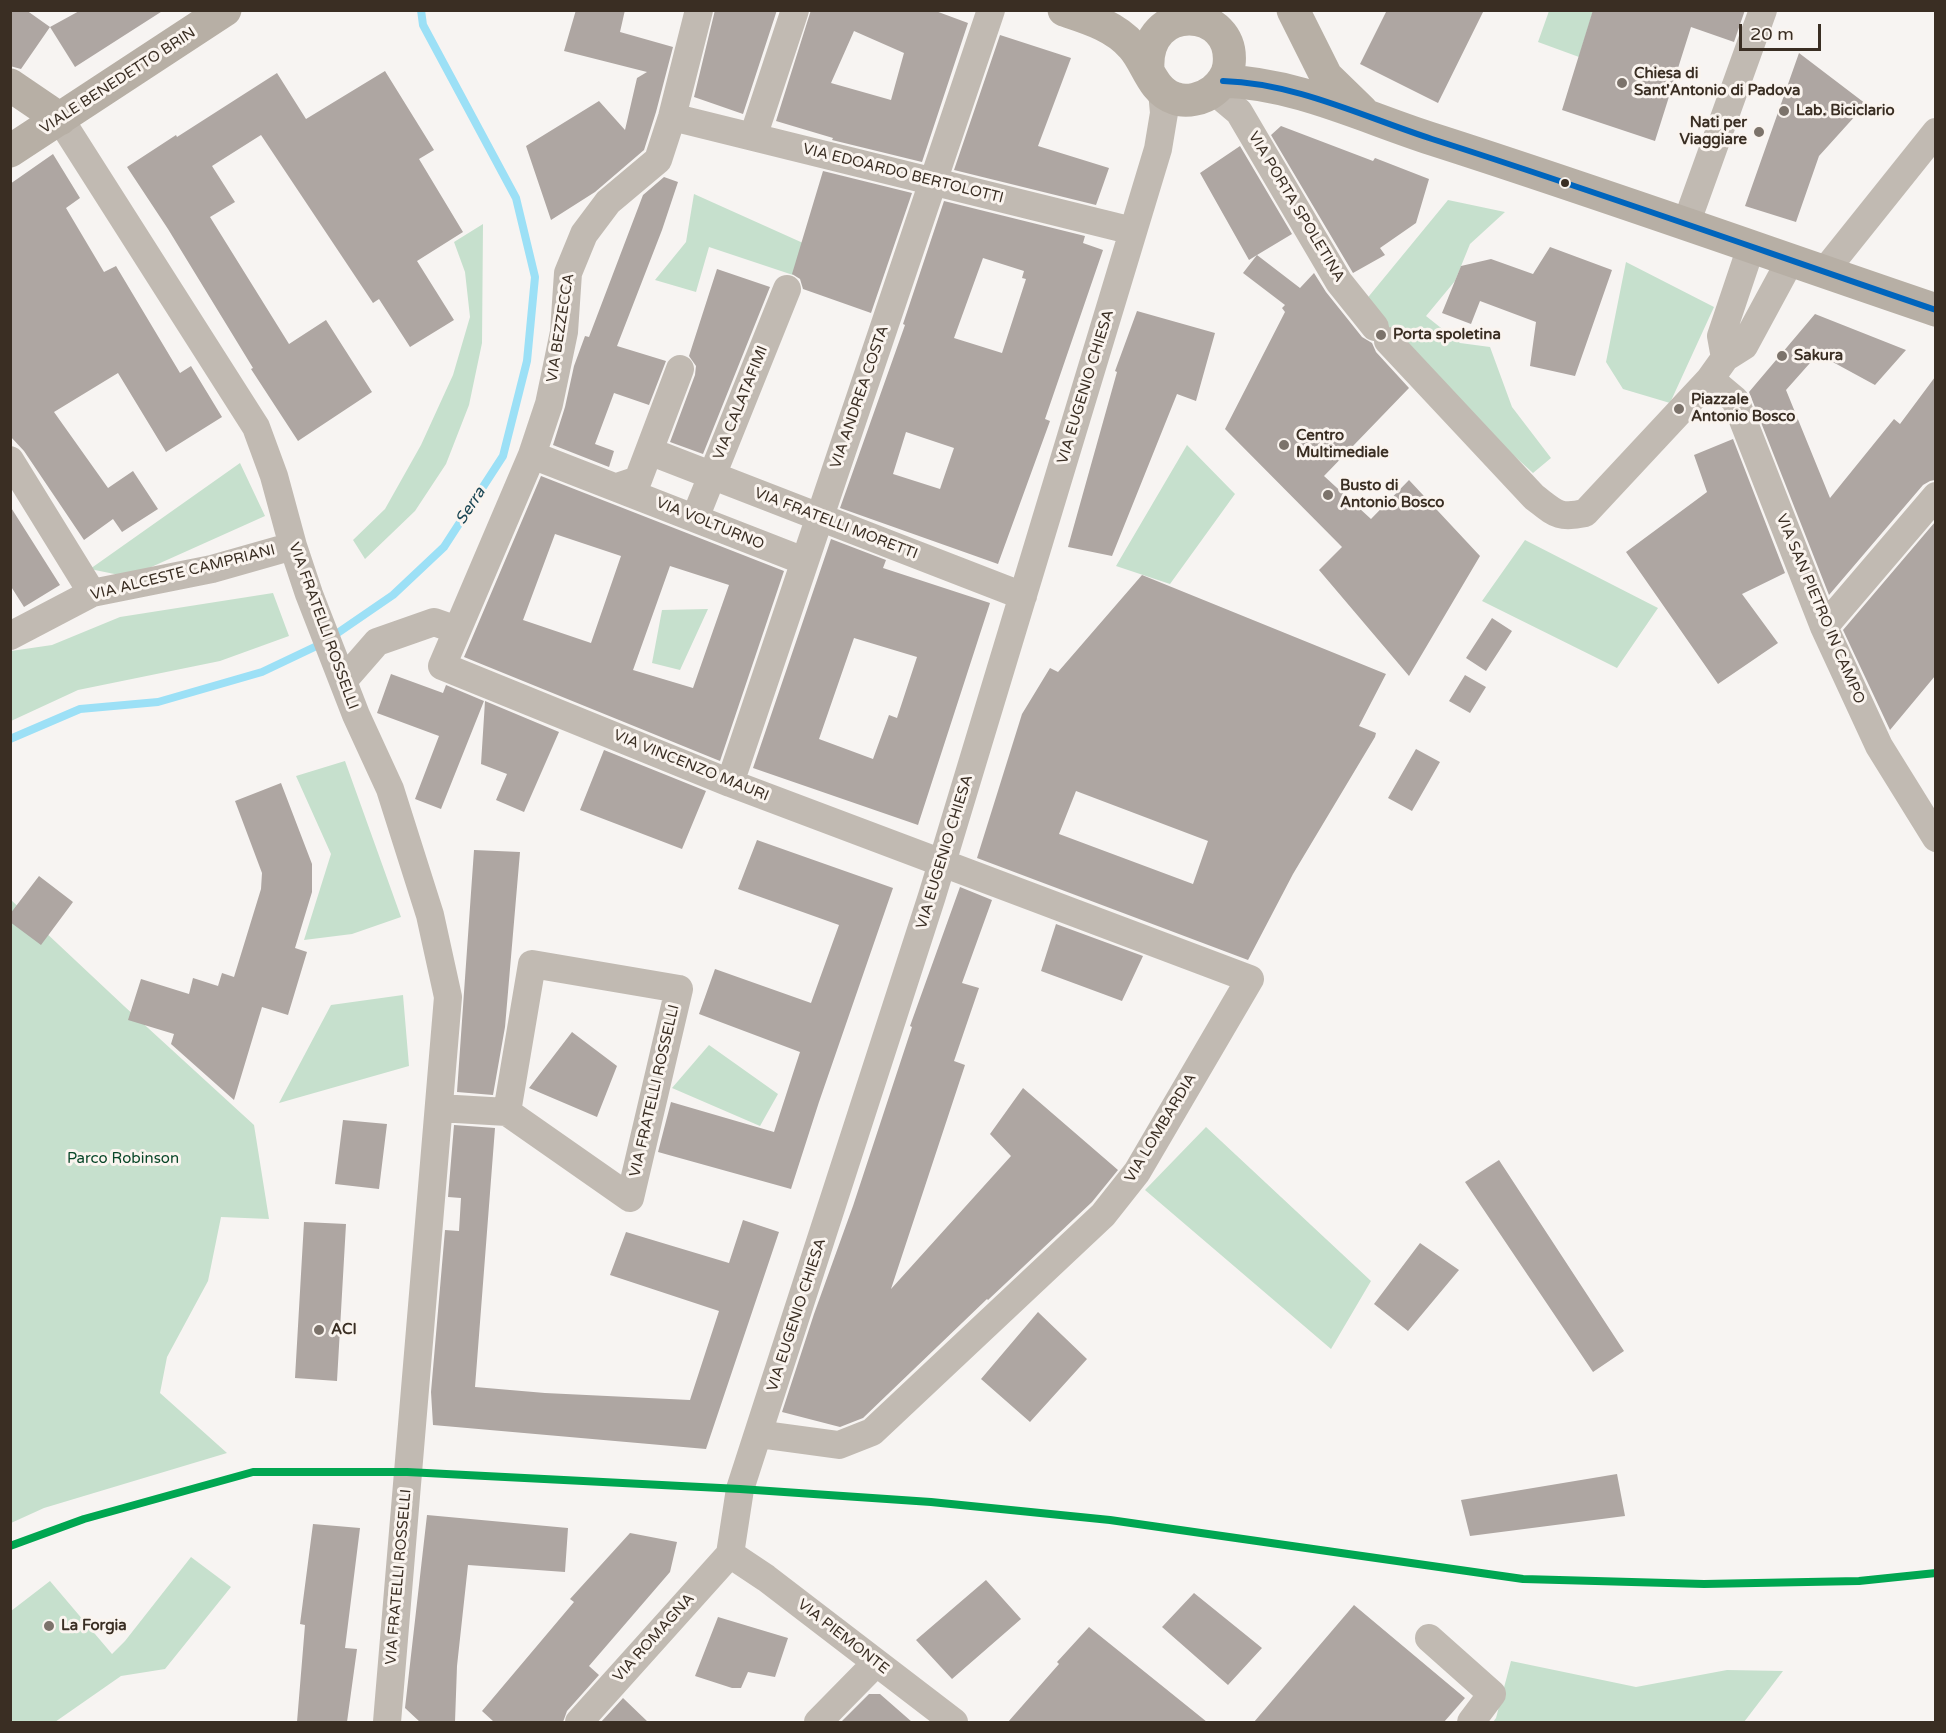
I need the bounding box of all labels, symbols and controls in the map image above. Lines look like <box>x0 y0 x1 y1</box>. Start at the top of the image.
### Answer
scale bar <box>1742 12 1824 50</box>
text: 20 m <box>1750 23 1794 45</box>
street label: VIALE BENEDETTO BRIN <box>37 24 199 138</box>
place label: Chiesa di Sant'Antonio di Padova <box>1634 65 1800 100</box>
marker: Chiesa di Sant'Antonio di Padova <box>1615 76 1629 90</box>
place label: Lab. Biciclario <box>1796 102 1895 120</box>
marker: Lab. Biciclario <box>1777 104 1791 118</box>
place label: Nati per Viaggiare <box>1679 114 1747 149</box>
marker: Nati per Viaggiare <box>1752 125 1766 139</box>
street label: VIA PORTA SPOLETINA <box>1244 128 1348 286</box>
street label: VIA EDOARDO BERTOLOTTI <box>801 140 1005 208</box>
unlabelled marker <box>1559 177 1571 189</box>
street label: VIA BEZZECCA <box>544 272 578 384</box>
street label: VIA EUGENIO CHIESA <box>1054 308 1118 466</box>
street label: VIA ANDREA COSTA <box>827 323 893 471</box>
place label: Porta spoletina <box>1393 326 1501 344</box>
marker: Porta spoletina <box>1374 328 1388 342</box>
street label: VIA CALATAFIMI <box>710 343 772 463</box>
place label: Sakura <box>1794 347 1843 365</box>
marker: Sakura <box>1775 349 1789 363</box>
place label: Piazzale Antonio Bosco <box>1691 391 1795 426</box>
marker: Piazzale Antonio Bosco <box>1672 402 1686 416</box>
place label: Centro Multimediale <box>1296 427 1389 462</box>
marker: Centro Multimediale <box>1277 438 1291 452</box>
place label: Busto di Antonio Bosco <box>1340 477 1444 512</box>
water label: Serra <box>452 484 490 528</box>
street label: VIA FRATELLI MORETTI <box>752 485 920 563</box>
marker: Busto di Antonio Bosco <box>1321 488 1335 502</box>
street label: VIA VOLTURNO <box>653 494 767 554</box>
street label: VIA SAN PIETRO IN CAMPO <box>1772 511 1868 707</box>
street label: VIA FRATELLI ROSSELLI <box>284 540 362 712</box>
street label: VIA ALCESTE CAMPRIANI <box>89 541 277 605</box>
street label: VIA VINCENZO MAURI <box>611 727 771 805</box>
street label: VIA EUGENIO CHIESA <box>913 773 977 931</box>
street label: VIA FRATELLI ROSSELLI <box>626 1003 684 1179</box>
street label: VIA LOMBARDIA <box>1121 1070 1201 1186</box>
park label: Parco Robinson <box>67 1150 179 1168</box>
street label: VIA EUGENIO CHIESA <box>764 1236 830 1394</box>
place label: ACI <box>331 1321 357 1339</box>
marker: ACI <box>312 1323 326 1337</box>
street label: VIA FRATELLI ROSSELLI <box>382 1488 416 1666</box>
street label: VIA ROMAGNA <box>610 1590 698 1686</box>
street label: VIA PIEMONTE <box>794 1596 892 1678</box>
place label: La Forgia <box>61 1617 127 1635</box>
marker: La Forgia <box>42 1619 56 1633</box>

